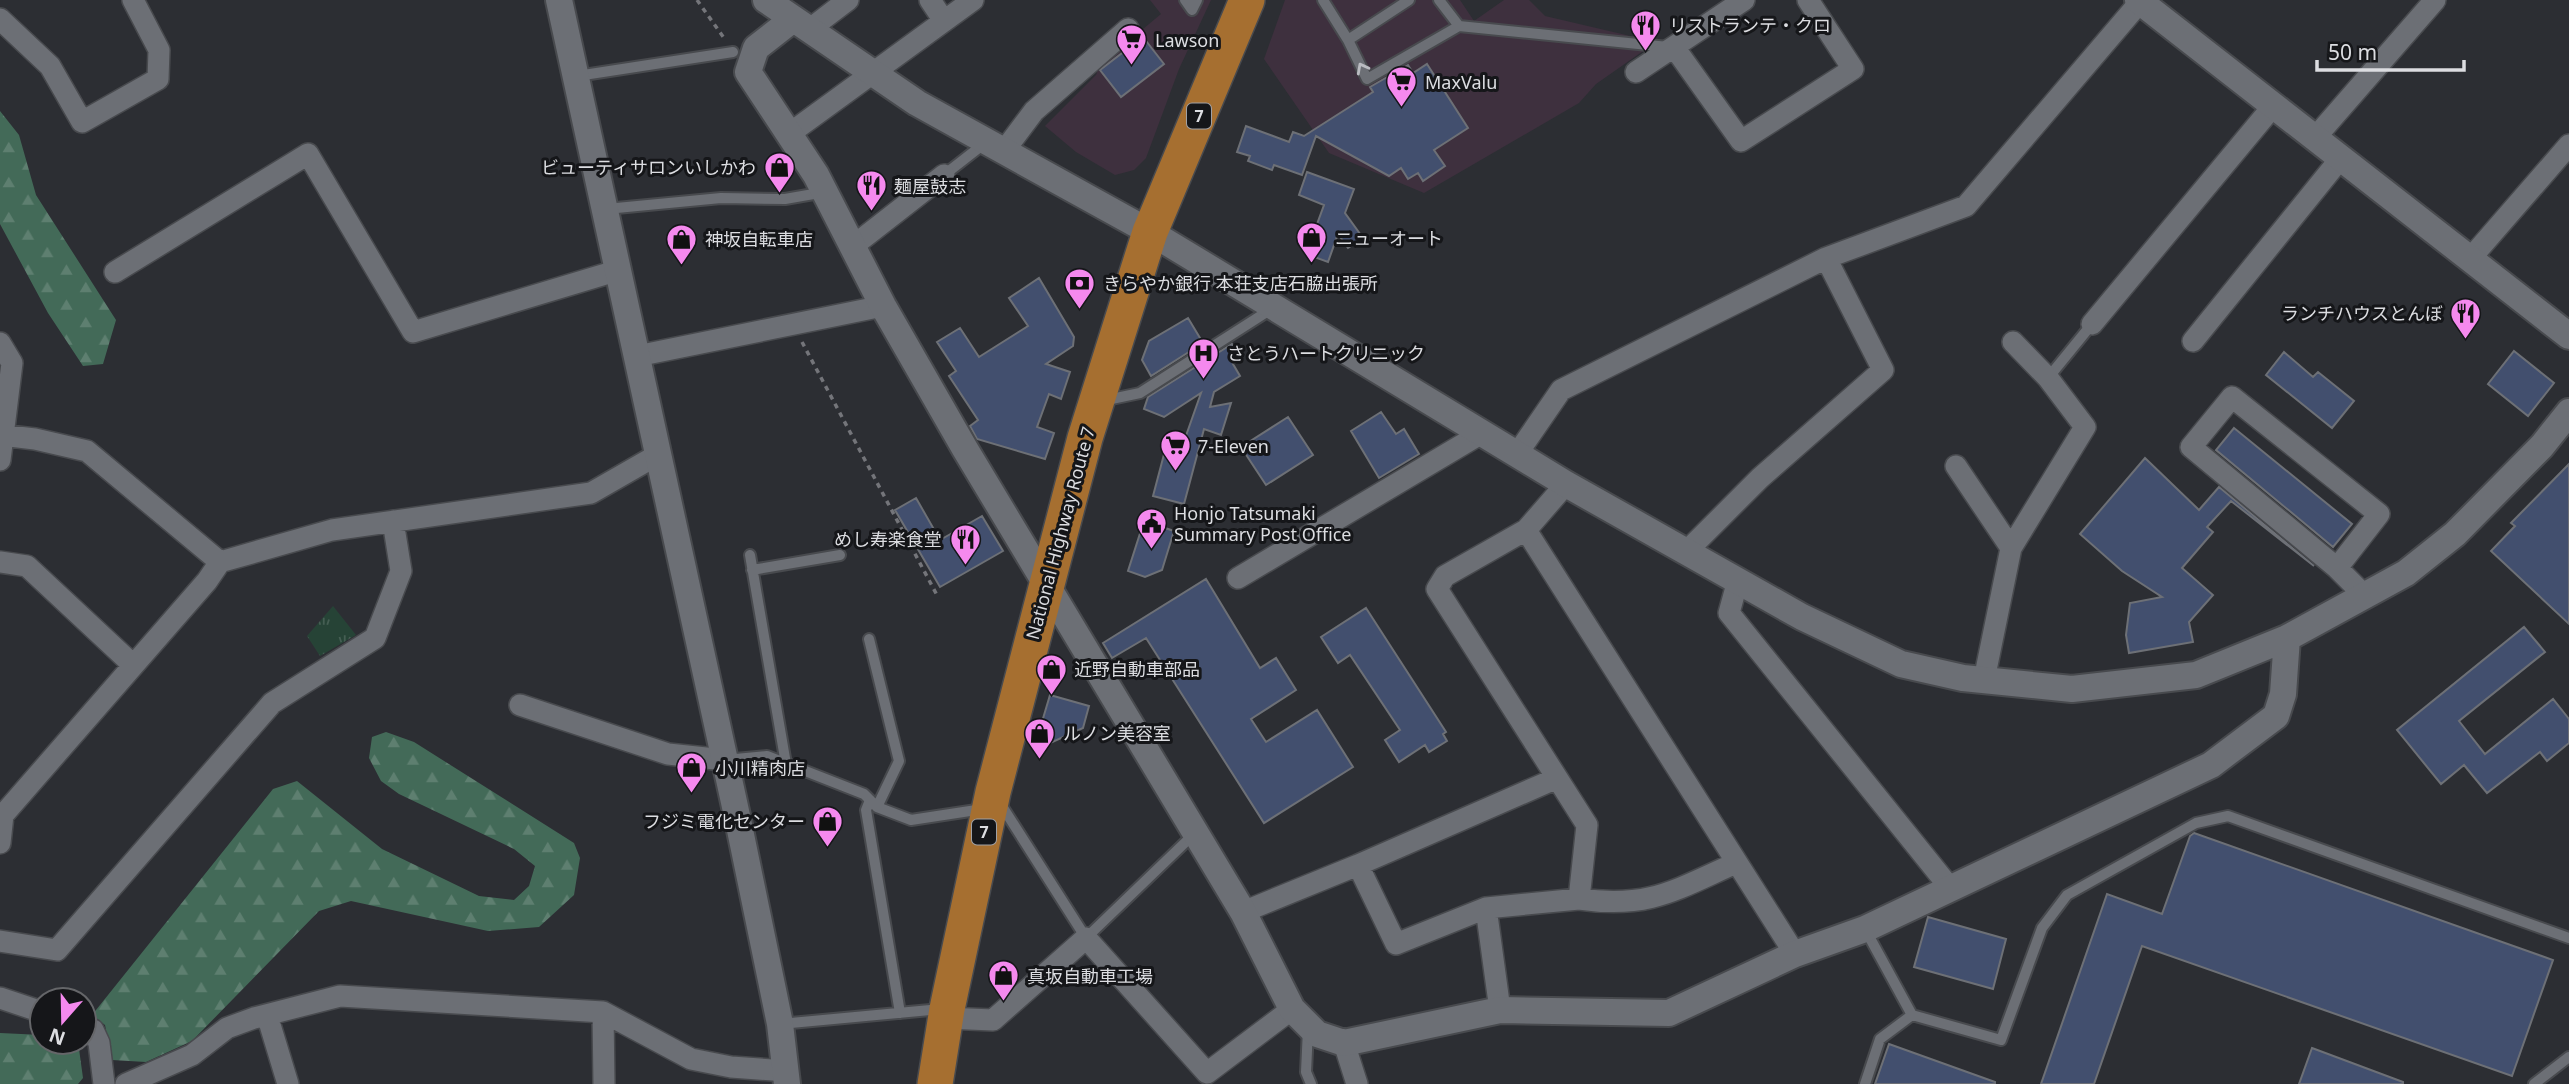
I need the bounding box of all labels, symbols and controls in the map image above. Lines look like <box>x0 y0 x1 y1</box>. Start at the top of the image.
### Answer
restaurant icon: リストランテ・クロ <box>1629 8 1663 52</box>
place label: リストランテ・クロ <box>1669 13 1831 37</box>
supermarket icon: Lawson <box>1115 23 1149 67</box>
place label: Lawson <box>1155 28 1219 52</box>
scale bar <box>2317 28 2464 72</box>
text: 50 m <box>2328 38 2377 66</box>
one-way arrow <box>1357 62 1370 75</box>
supermarket icon: MaxValu <box>1385 65 1419 109</box>
place label: MaxValu <box>1425 70 1497 94</box>
road number: 7 <box>1187 104 1211 128</box>
shop icon: ビューティサロンいしかわ <box>762 150 796 194</box>
place label: ビューティサロンいしかわ <box>541 155 756 179</box>
restaurant icon: 麺屋鼓志 <box>854 169 888 213</box>
place label: 麺屋鼓志 <box>894 174 966 198</box>
shop icon: ニューオート <box>1295 221 1329 265</box>
shop icon: 神坂自転車店 <box>665 222 699 266</box>
place label: ニューオート <box>1335 226 1443 250</box>
place label: 神坂自転車店 <box>705 227 813 251</box>
bank icon: きらやか銀行 本荘支店石脇出張所 <box>1063 266 1097 310</box>
place label: きらやか銀行 本荘支店石脇出張所 <box>1103 271 1378 295</box>
restaurant icon: ランチハウスとんぼ <box>2449 296 2483 340</box>
place label: ランチハウスとんぼ <box>2281 301 2443 325</box>
hospital icon: さとうハートクリニック <box>1187 336 1221 380</box>
place label: さとうハートクリニック <box>1227 341 1425 365</box>
street label: National Highway Route 7 <box>1020 424 1100 642</box>
supermarket icon: 7-Eleven <box>1158 429 1192 473</box>
place label: 7-Eleven <box>1198 434 1269 458</box>
place label: Honjo Tatsumaki Summary Post Office <box>1174 501 1352 546</box>
public building icon: Honjo Tatsumaki Summary Post Office <box>1134 506 1168 550</box>
restaurant icon: めし寿楽食堂 <box>948 522 982 566</box>
place label: めし寿楽食堂 <box>834 527 942 551</box>
shop icon: 近野自動車部品 <box>1034 652 1068 696</box>
place label: 近野自動車部品 <box>1074 657 1200 681</box>
shop icon: ルノン美容室 <box>1023 716 1057 760</box>
place label: ルノン美容室 <box>1063 721 1171 745</box>
shop icon: 小川精肉店 <box>675 751 709 795</box>
place label: 小川精肉店 <box>715 756 805 780</box>
shop icon: フジミ電化センター <box>811 804 845 848</box>
place label: フジミ電化センター <box>643 809 805 833</box>
road number: 7 <box>972 820 996 845</box>
shop icon: 真坂自動車工場 <box>987 959 1021 1003</box>
place label: 真坂自動車工場 <box>1027 964 1153 988</box>
north arrow <box>28 986 98 1056</box>
text: N <box>45 1022 69 1052</box>

